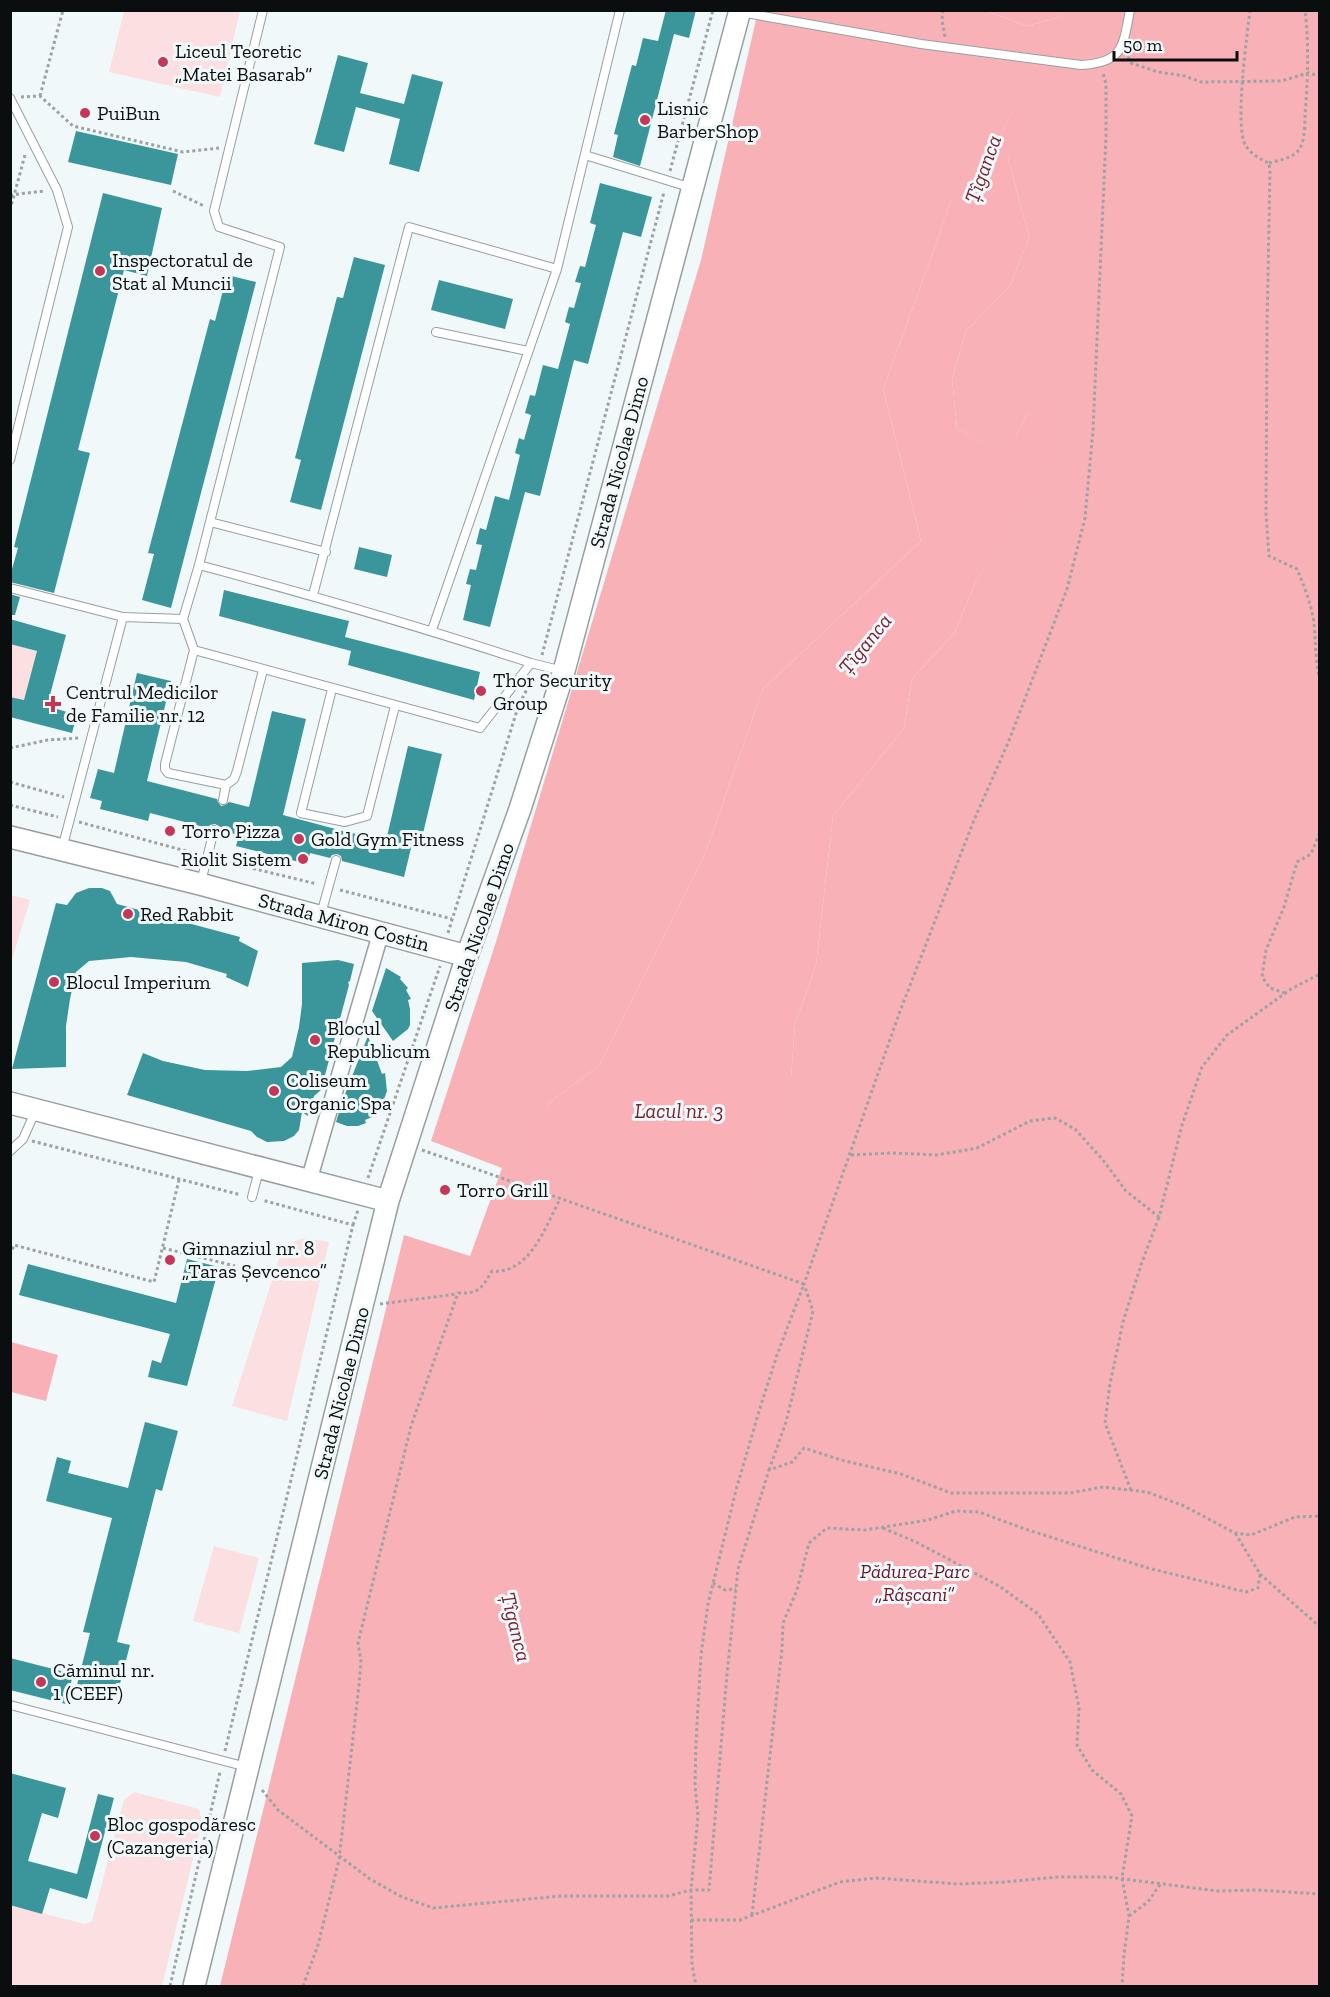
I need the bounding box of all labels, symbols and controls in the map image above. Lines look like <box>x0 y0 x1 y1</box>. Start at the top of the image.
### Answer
scale bar <box>1114 24 1237 62</box>
text: 50 m <box>1123 34 1163 56</box>
place label: Liceul Teoretic „Matei Basarab“ <box>175 39 312 86</box>
marker: Liceul Teoretic „Matei Basarab“ <box>156 55 170 69</box>
place label: Lisnic BarberShop <box>657 96 759 143</box>
place label: PuiBun <box>97 101 161 125</box>
marker: PuiBun <box>78 106 92 120</box>
marker: Lisnic BarberShop <box>638 113 652 127</box>
water label: Țîganca <box>959 132 1006 206</box>
place label: Inspectoratul de Stat al Muncii <box>112 248 253 295</box>
marker: Inspectoratul de Stat al Muncii <box>93 264 107 278</box>
street label: Strada Nicolae Dimo <box>585 373 653 551</box>
water label: Țîganca <box>833 608 896 679</box>
place label: Thor Security Group <box>493 668 612 715</box>
place label: Centrul Medicilor de Familie nr. 12 <box>66 680 219 727</box>
marker: Thor Security Group <box>474 684 488 698</box>
marker: Centrul Medicilor de Familie nr. 12 <box>44 695 62 713</box>
place label: Torro Pizza <box>182 819 281 843</box>
marker: Torro Pizza <box>163 824 177 838</box>
place label: Gold Gym Fitness <box>311 827 464 851</box>
marker: Gold Gym Fitness <box>292 832 306 846</box>
street label: Strada Nicolae Dimo <box>439 839 519 1015</box>
place label: Riolit Sistem <box>181 847 292 871</box>
marker: Riolit Sistem <box>296 852 310 866</box>
street label: Strada Miron Costin <box>256 888 432 956</box>
place label: Red Rabbit <box>140 902 234 926</box>
marker: Red Rabbit <box>121 907 135 921</box>
place label: Blocul Imperium <box>66 970 211 994</box>
marker: Blocul Imperium <box>47 975 61 989</box>
place label: Blocul Republicum <box>327 1016 431 1063</box>
marker: Blocul Republicum <box>308 1033 322 1047</box>
place label: Coliseum Organic Spa <box>286 1068 392 1115</box>
marker: Coliseum Organic Spa <box>267 1084 281 1098</box>
water label: Lacul nr. 3 <box>635 1098 724 1123</box>
place label: Torro Grill <box>457 1178 548 1202</box>
marker: Torro Grill <box>438 1183 452 1197</box>
place label: Gimnaziul nr. 8 „Taras Șevcenco” <box>182 1236 327 1283</box>
marker: Gimnaziul nr. 8 „Taras Șevcenco” <box>163 1253 177 1267</box>
street label: Strada Nicolae Dimo <box>308 1304 374 1482</box>
park label: Pădurea-Parc „Râșcani” <box>860 1559 970 1606</box>
water label: Țîganca <box>496 1590 537 1664</box>
place label: Căminul nr. 1 (CEEF) <box>53 1658 154 1705</box>
marker: Căminul nr. 1 (CEEF) <box>34 1675 48 1689</box>
place label: Bloc gospodăresc (Cazangeria) <box>107 1812 256 1859</box>
marker: Bloc gospodăresc (Cazangeria) <box>88 1829 102 1843</box>

